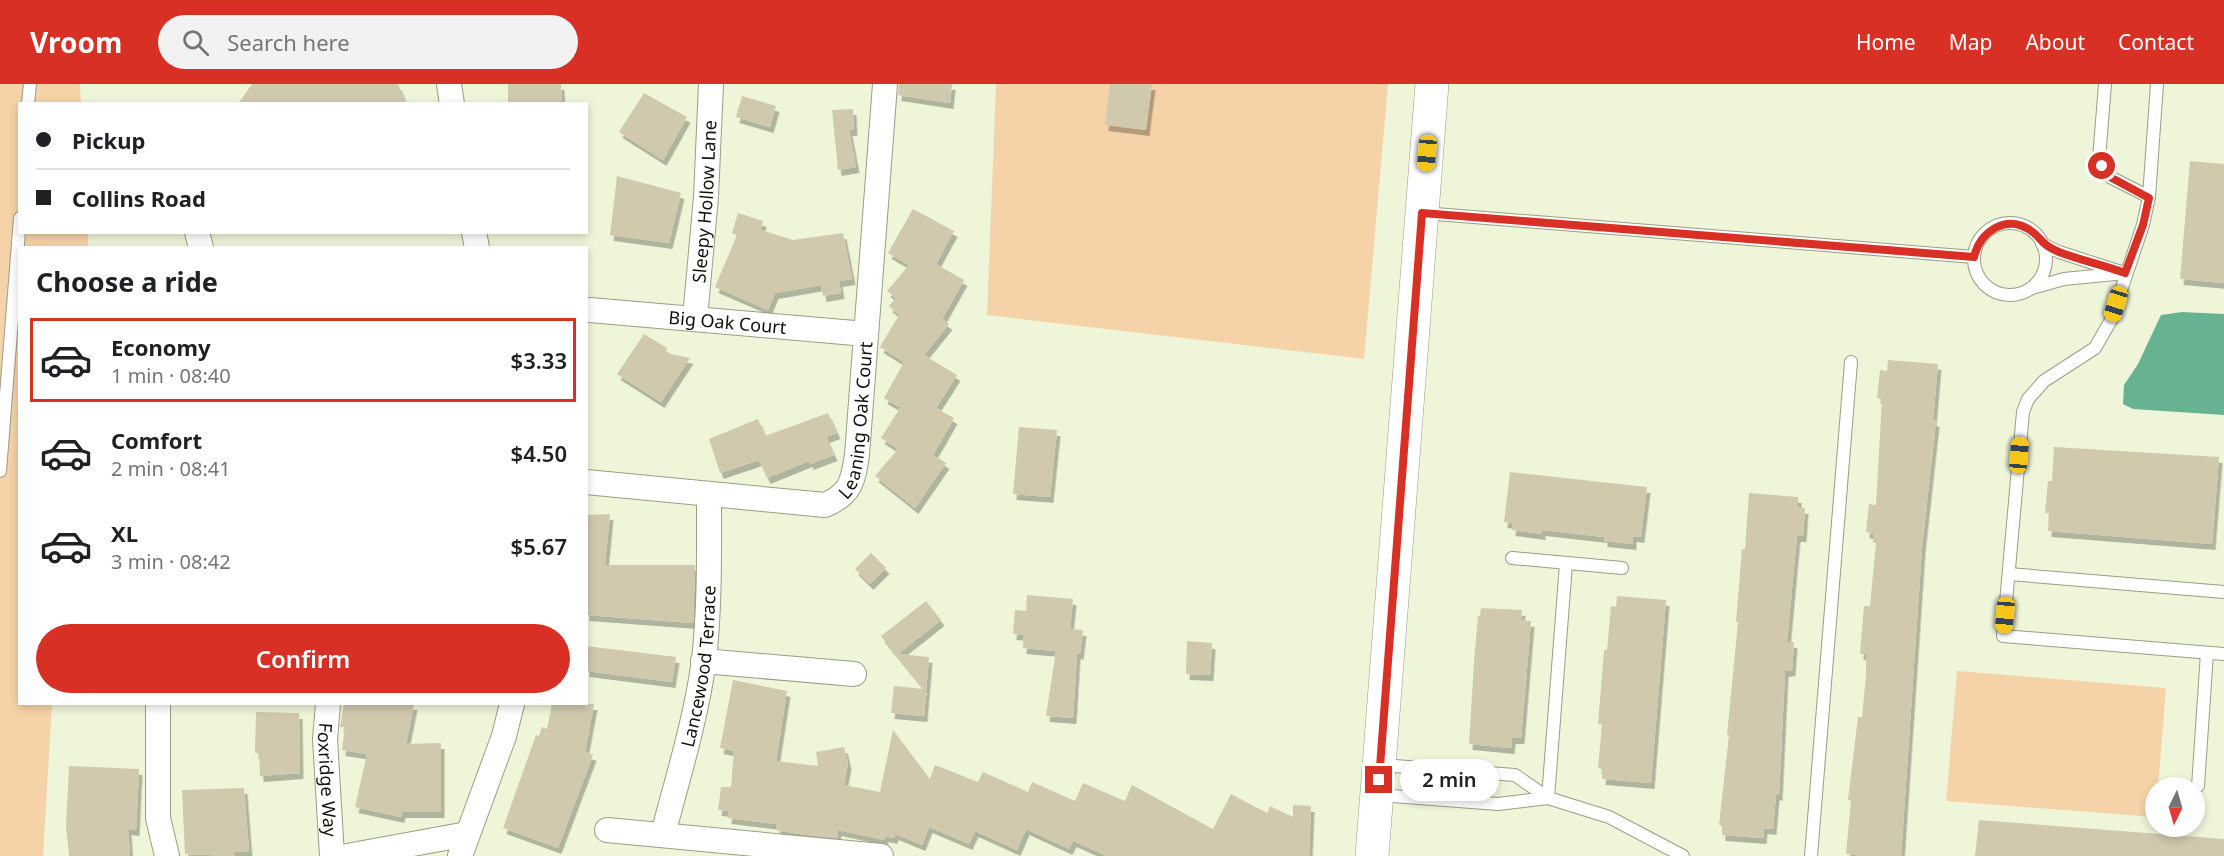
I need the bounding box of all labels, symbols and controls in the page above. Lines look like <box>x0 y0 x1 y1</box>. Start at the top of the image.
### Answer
search box <box>158 15 578 69</box>
text: Vroom <box>30 23 122 61</box>
icon: search <box>179 26 212 59</box>
text: Search here <box>227 27 350 57</box>
text: Home <box>1856 28 1916 56</box>
text: Map <box>1949 28 1992 56</box>
text: About <box>2025 28 2085 56</box>
text: Contact <box>2118 28 2194 56</box>
street label: Sleepy Hollow Lane <box>686 119 721 284</box>
text: Pickup <box>72 125 145 155</box>
car <box>1416 134 1438 172</box>
route start <box>2088 152 2115 179</box>
text: Collins Road <box>72 183 206 213</box>
text: Choose a ride <box>36 263 218 300</box>
car <box>2102 284 2130 324</box>
street label: Big Oak Court <box>668 305 788 339</box>
text: Economy <box>111 332 210 362</box>
icon: car <box>39 333 93 387</box>
street label: Leaning Oak Court <box>833 340 878 504</box>
text: $3.33 <box>511 345 567 375</box>
text: 1 min · 08:40 <box>111 362 231 389</box>
text: Comfort <box>111 425 202 455</box>
icon: car <box>39 426 93 480</box>
car <box>2008 436 2030 474</box>
text: $4.50 <box>511 438 567 468</box>
text: 2 min · 08:41 <box>111 455 231 482</box>
text: XL <box>111 518 138 548</box>
icon: car <box>39 519 93 573</box>
text: $5.67 <box>511 531 567 561</box>
text: 3 min · 08:42 <box>111 548 231 575</box>
street label: Lancewood Terrace <box>675 585 721 750</box>
car <box>1994 596 2016 634</box>
button: Confirm <box>36 624 570 693</box>
street label: Foxridge Way <box>313 722 343 838</box>
callout: 2 min <box>1400 759 1499 801</box>
route end <box>1365 766 1392 793</box>
text: 2 min <box>1422 766 1477 793</box>
north arrow <box>2145 777 2205 837</box>
map controls <box>2145 777 2205 837</box>

